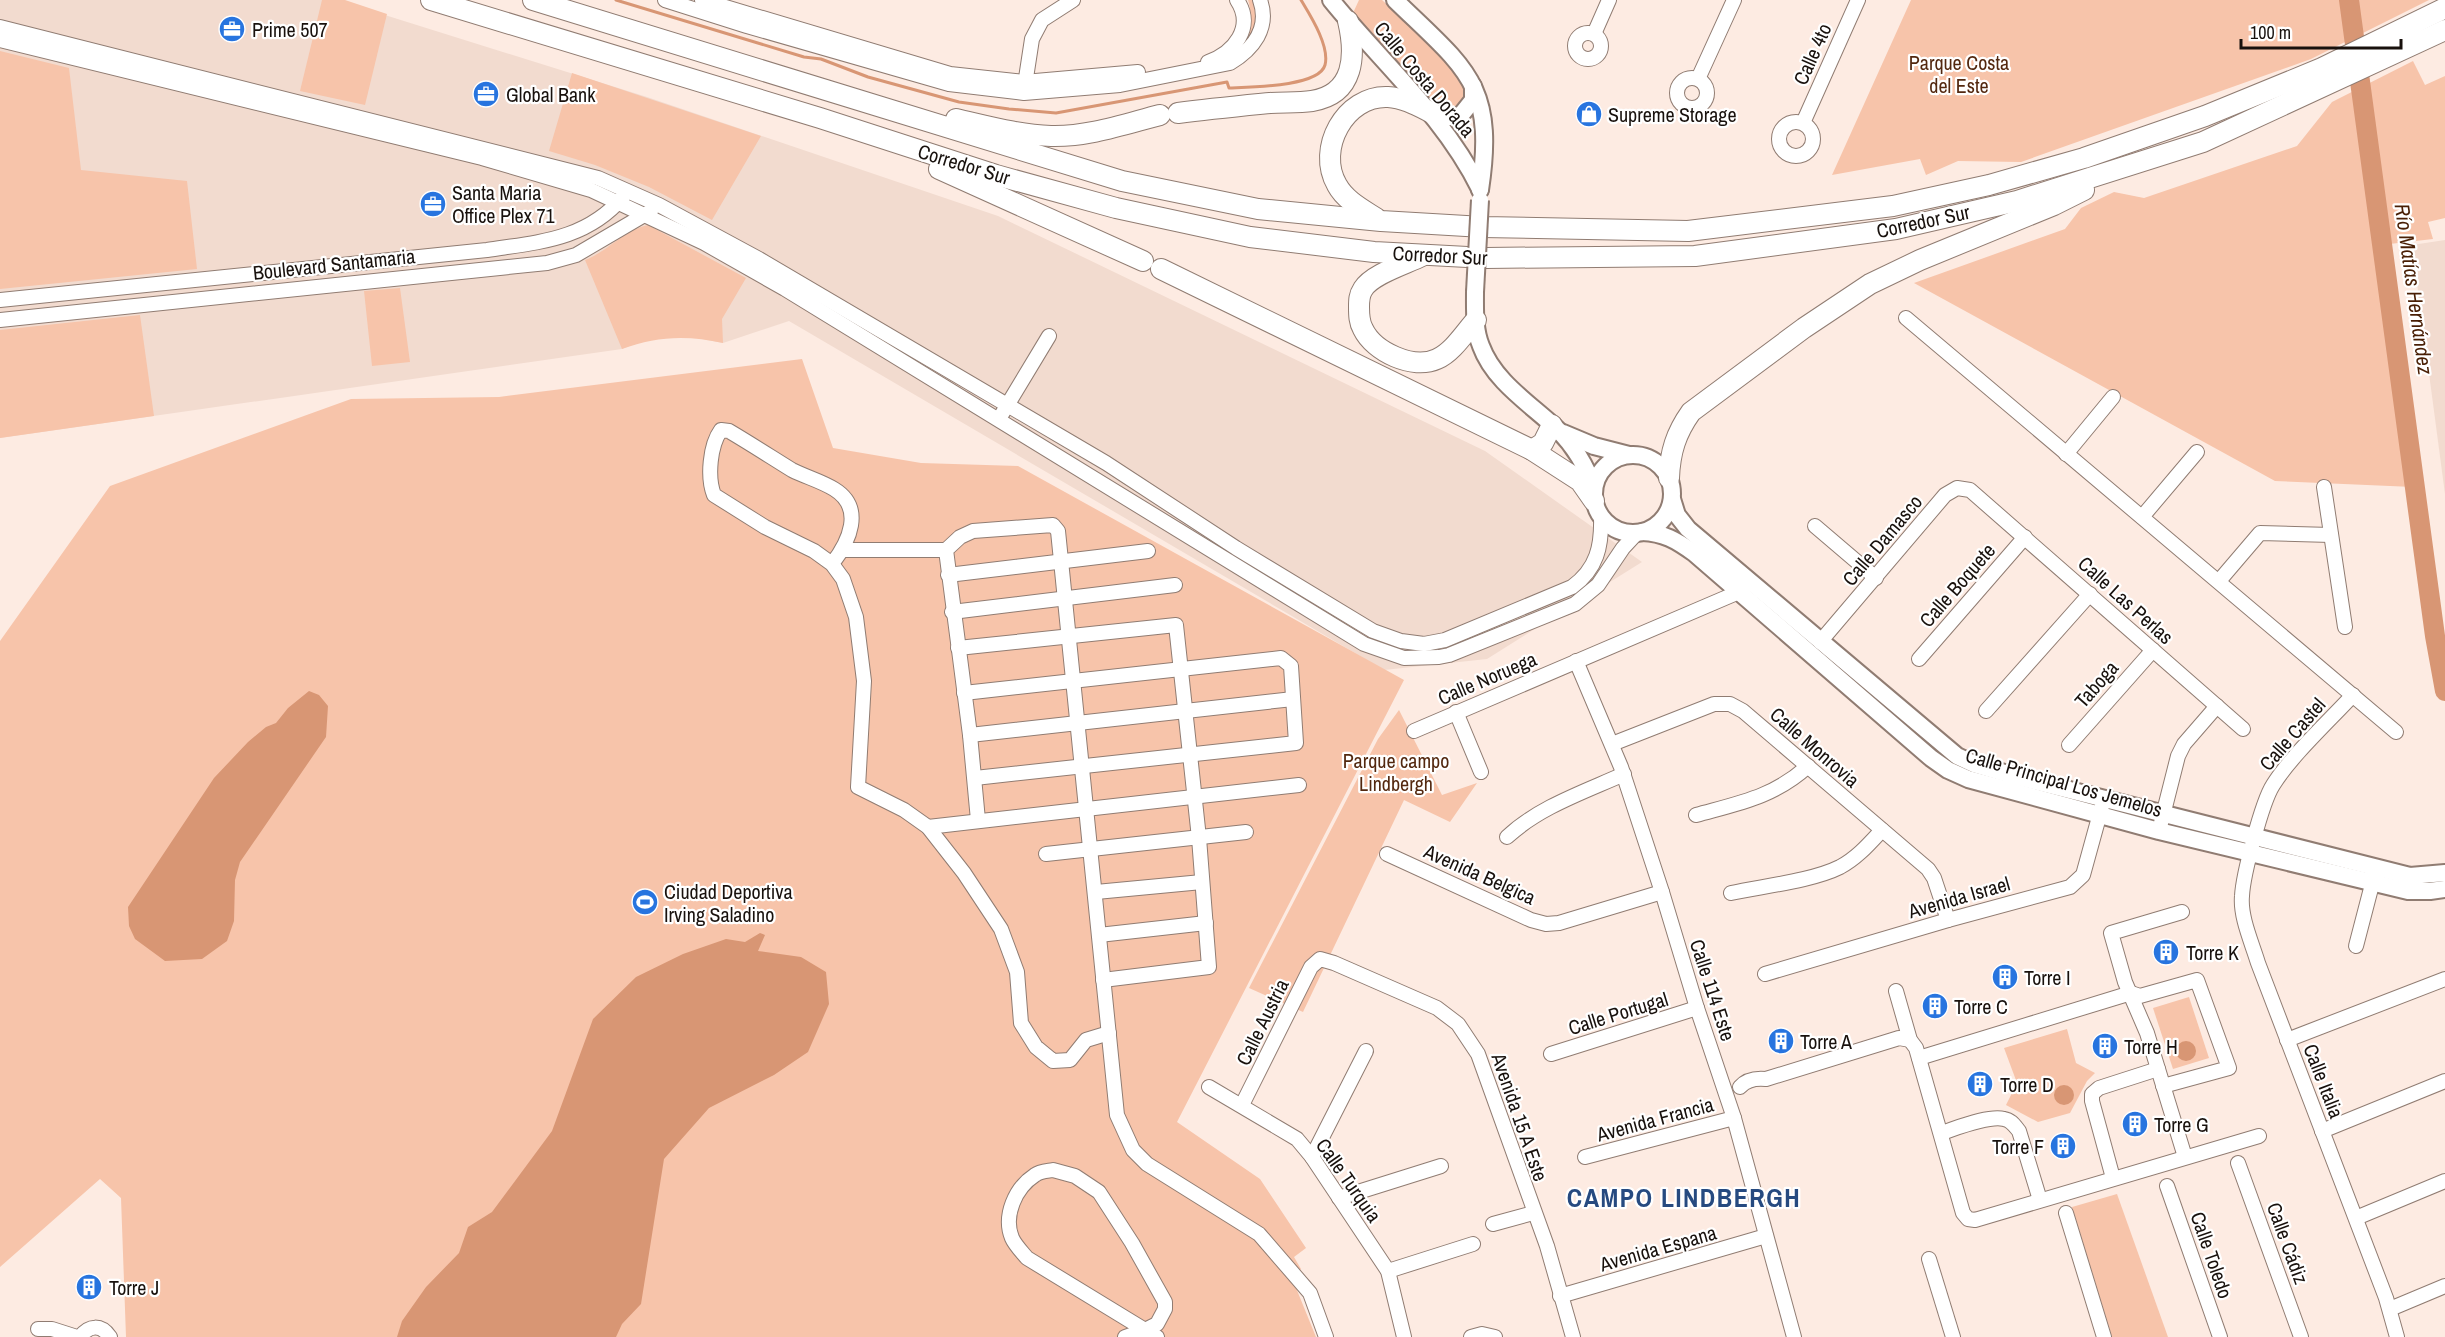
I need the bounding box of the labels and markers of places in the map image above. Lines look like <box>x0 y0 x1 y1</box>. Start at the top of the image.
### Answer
office icon: Prime 507 <box>217 14 247 44</box>
place label: Prime 507 <box>252 16 328 43</box>
office icon: Global Bank <box>471 79 501 109</box>
place label: Global Bank <box>506 81 596 108</box>
shop icon: Supreme Storage <box>1574 99 1604 129</box>
place label: Supreme Storage <box>1608 101 1737 128</box>
place label: Santa Maria Office Plex 71 <box>452 179 555 229</box>
office icon: Santa Maria Office Plex 71 <box>418 189 448 219</box>
place label: Ciudad Deportiva Irving Saladino <box>664 878 793 928</box>
sports icon: Ciudad Deportiva Irving Saladino <box>630 887 660 917</box>
building icon: Torre K <box>2151 937 2181 967</box>
place label: Torre K <box>2186 939 2239 966</box>
building icon: Torre I <box>1990 962 2020 992</box>
place label: Torre I <box>2024 964 2070 991</box>
building icon: Torre C <box>1920 991 1950 1021</box>
place label: Torre C <box>1954 993 2008 1020</box>
building icon: Torre A <box>1766 1026 1796 1056</box>
place label: Torre A <box>1800 1028 1852 1055</box>
building icon: Torre H <box>2090 1031 2120 1061</box>
place label: Torre H <box>2124 1033 2178 1060</box>
building icon: Torre D <box>1965 1069 1995 1099</box>
place label: Torre D <box>2000 1071 2054 1098</box>
building icon: Torre G <box>2120 1109 2150 1139</box>
place label: Torre G <box>2154 1111 2209 1138</box>
building icon: Torre F <box>2048 1131 2078 1161</box>
place label: Torre F <box>1992 1133 2044 1160</box>
building icon: Torre J <box>74 1272 104 1302</box>
place label: Torre J <box>109 1274 159 1301</box>

